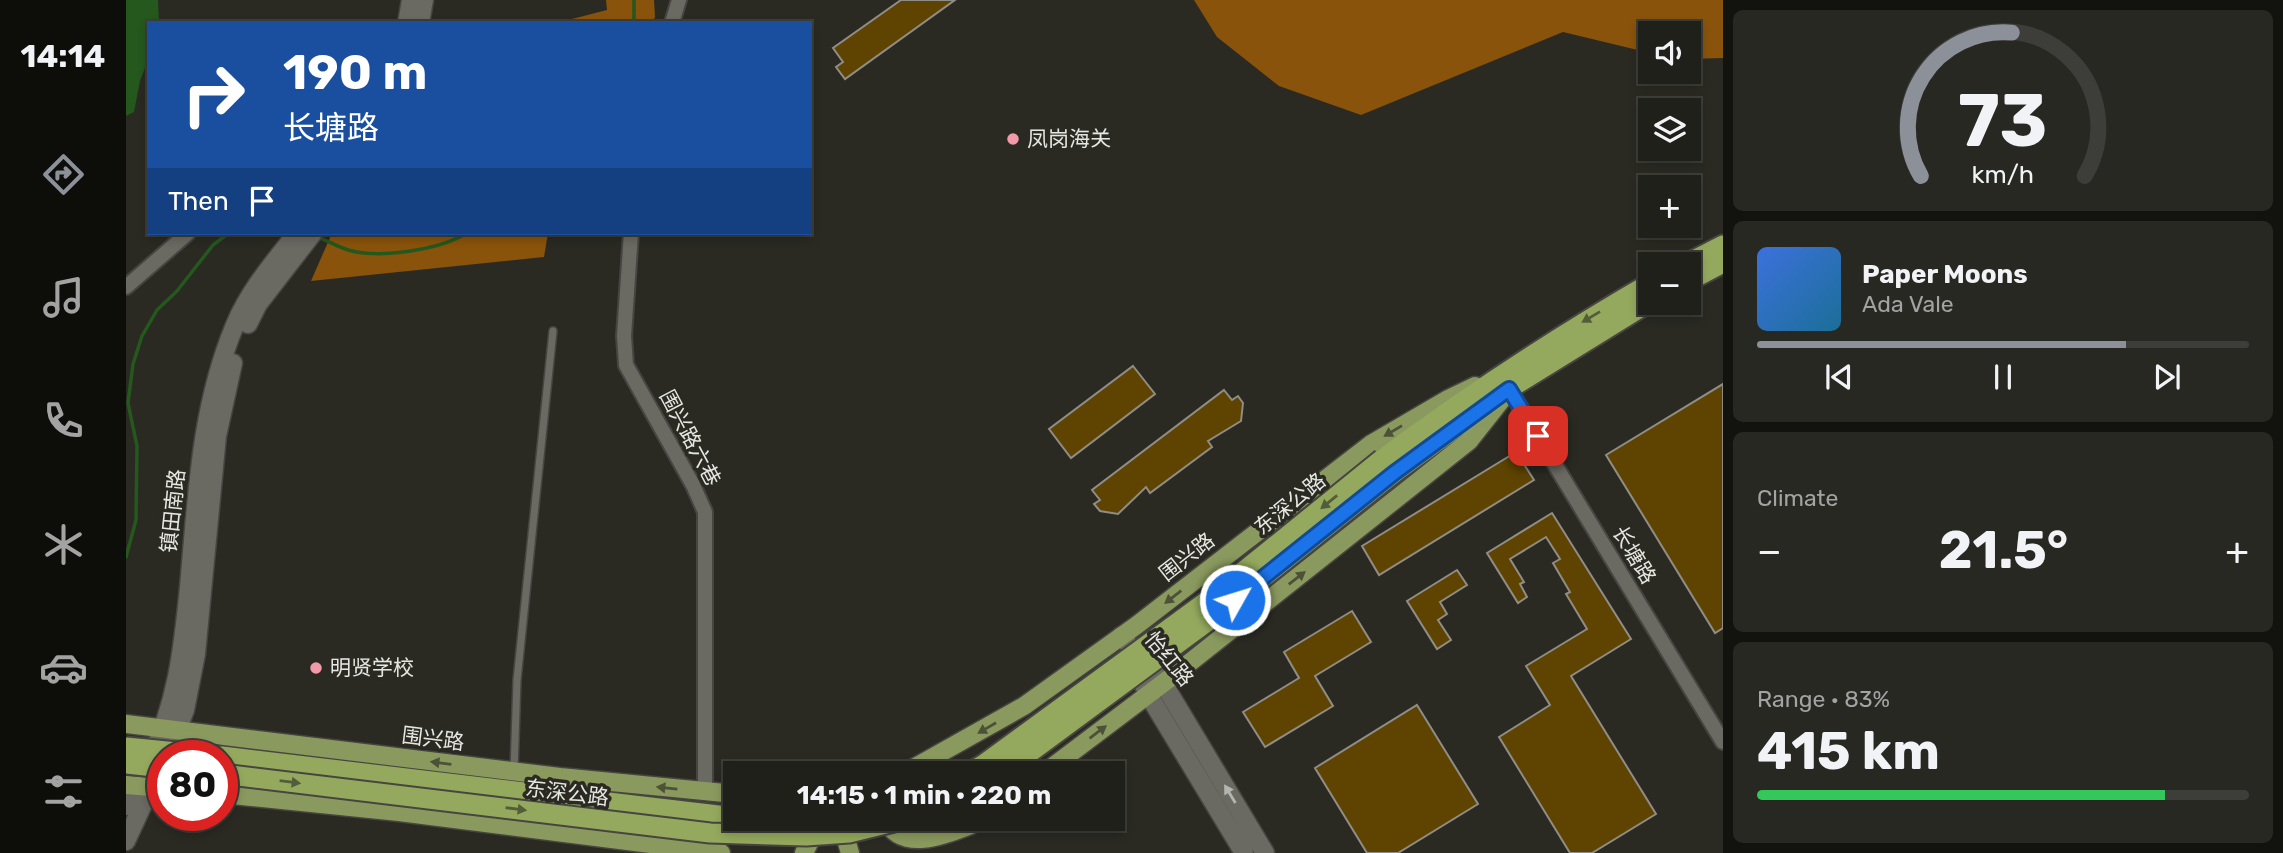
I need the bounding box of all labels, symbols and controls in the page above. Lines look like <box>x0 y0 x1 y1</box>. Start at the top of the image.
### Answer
map controls <box>1638 21 1701 315</box>
button: sound <box>1638 21 1701 84</box>
text: 14:14 <box>21 37 105 75</box>
text: 190 m <box>283 43 427 101</box>
icon: right <box>168 49 259 140</box>
text: 73 <box>1958 79 2048 165</box>
button: layers <box>1638 98 1701 161</box>
text: 长塘路 <box>283 109 379 147</box>
place label: 凤岗海关 <box>1027 126 1111 151</box>
marker: 凤岗海关 <box>1005 131 1021 147</box>
icon: directions <box>39 150 88 199</box>
text: km/h <box>1972 160 2034 189</box>
button: + <box>1638 175 1701 238</box>
icon: arrive <box>243 182 281 220</box>
text: Then <box>168 186 229 217</box>
button: − <box>1638 252 1701 315</box>
text: Paper Moons <box>1862 259 2028 290</box>
icon: music <box>39 273 88 322</box>
text: Ada Vale <box>1862 290 1954 318</box>
one-way arrow <box>1582 311 1601 324</box>
icon: previous <box>1820 358 1858 396</box>
icon: pause <box>1984 358 2022 396</box>
icon: next <box>2148 358 2186 396</box>
street label: 围兴路六巷 <box>655 386 726 490</box>
icon: phone <box>39 396 88 445</box>
pin <box>1508 406 1568 466</box>
icon: arrive <box>1519 417 1557 455</box>
one-way arrow <box>1384 424 1403 437</box>
street label: 东深公路 <box>1249 467 1330 540</box>
street label: 镇田南路 <box>156 468 189 554</box>
text: Climate <box>1757 484 1838 512</box>
one-way arrow <box>1321 494 1338 509</box>
text: 21.5° <box>1939 519 2068 581</box>
icon: climate <box>39 520 88 569</box>
street label: 长塘路 <box>1607 521 1661 588</box>
street label: 围兴路 <box>1154 527 1219 586</box>
text: − <box>1757 528 1782 574</box>
text: + <box>2225 528 2249 574</box>
position arrow <box>1198 563 1272 637</box>
one-way arrow <box>1288 571 1306 586</box>
one-way arrow <box>1164 589 1182 604</box>
street label: 怡红路 <box>1140 626 1199 691</box>
icon: car <box>39 643 88 692</box>
place label: 明贤学校 <box>330 655 414 680</box>
marker: 明贤学校 <box>308 660 324 676</box>
text: Range · 83% <box>1757 685 1890 713</box>
text: 415 km <box>1757 720 1940 782</box>
street label: 围兴路 <box>400 722 466 755</box>
one-way arrow <box>977 722 996 734</box>
one-way arrow <box>1089 726 1107 740</box>
speed limit sign: 80 <box>147 740 238 831</box>
one-way arrow <box>430 757 452 768</box>
icon: filters <box>39 767 88 816</box>
street label: 东深公路 <box>524 775 610 810</box>
one-way arrow <box>279 776 301 787</box>
text: 14:15 · 1 min · 220 m <box>797 780 1051 811</box>
one-way arrow <box>656 782 678 793</box>
one-way arrow <box>1223 785 1236 804</box>
one-way arrow <box>505 804 527 815</box>

